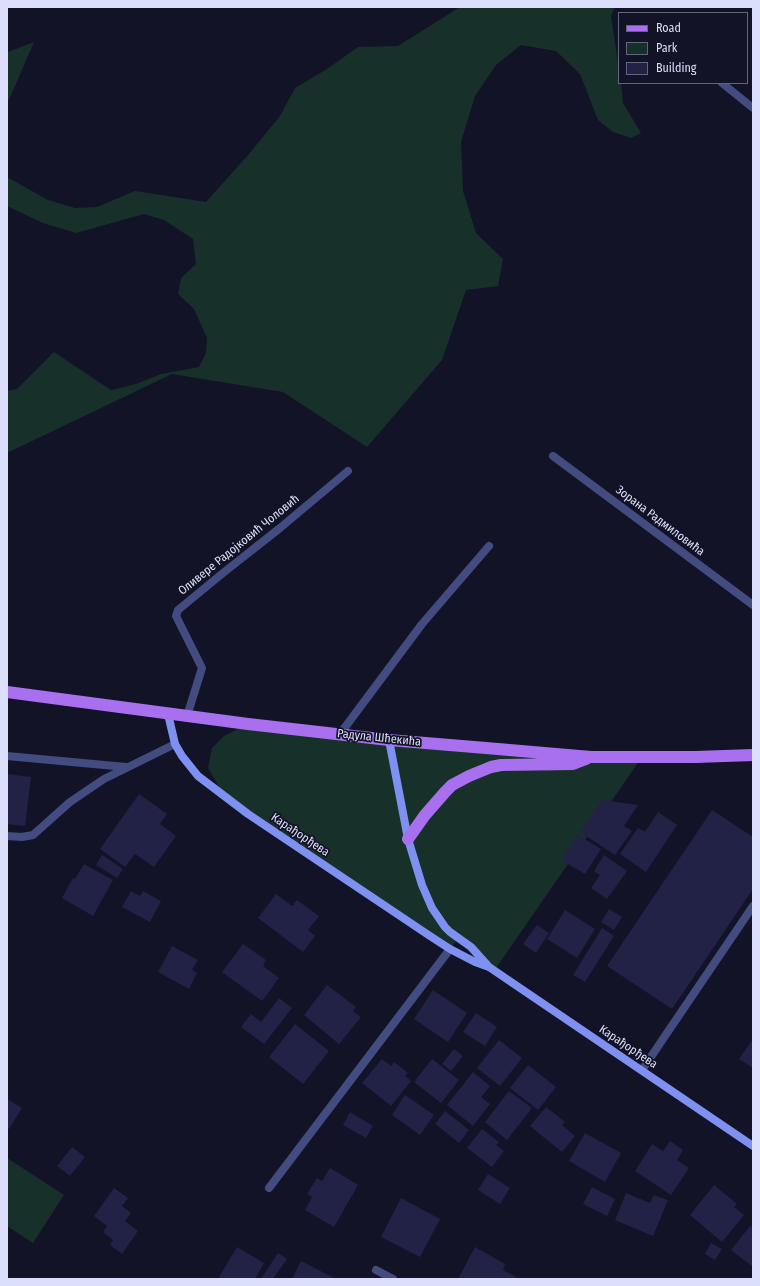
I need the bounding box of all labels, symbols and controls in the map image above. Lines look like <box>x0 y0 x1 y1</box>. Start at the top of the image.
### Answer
legend <box>618 12 748 84</box>
text: Road <box>656 21 681 35</box>
text: Park <box>656 41 677 55</box>
text: Building <box>656 61 696 75</box>
street label: Зорана Радмиловића <box>613 483 707 559</box>
street label: Оливере Радојковић Чоловић <box>176 492 302 598</box>
street label: Радула Шћекића <box>336 726 422 750</box>
street label: Карађорђева <box>268 810 332 860</box>
street label: Карађорђева <box>596 1022 660 1072</box>

